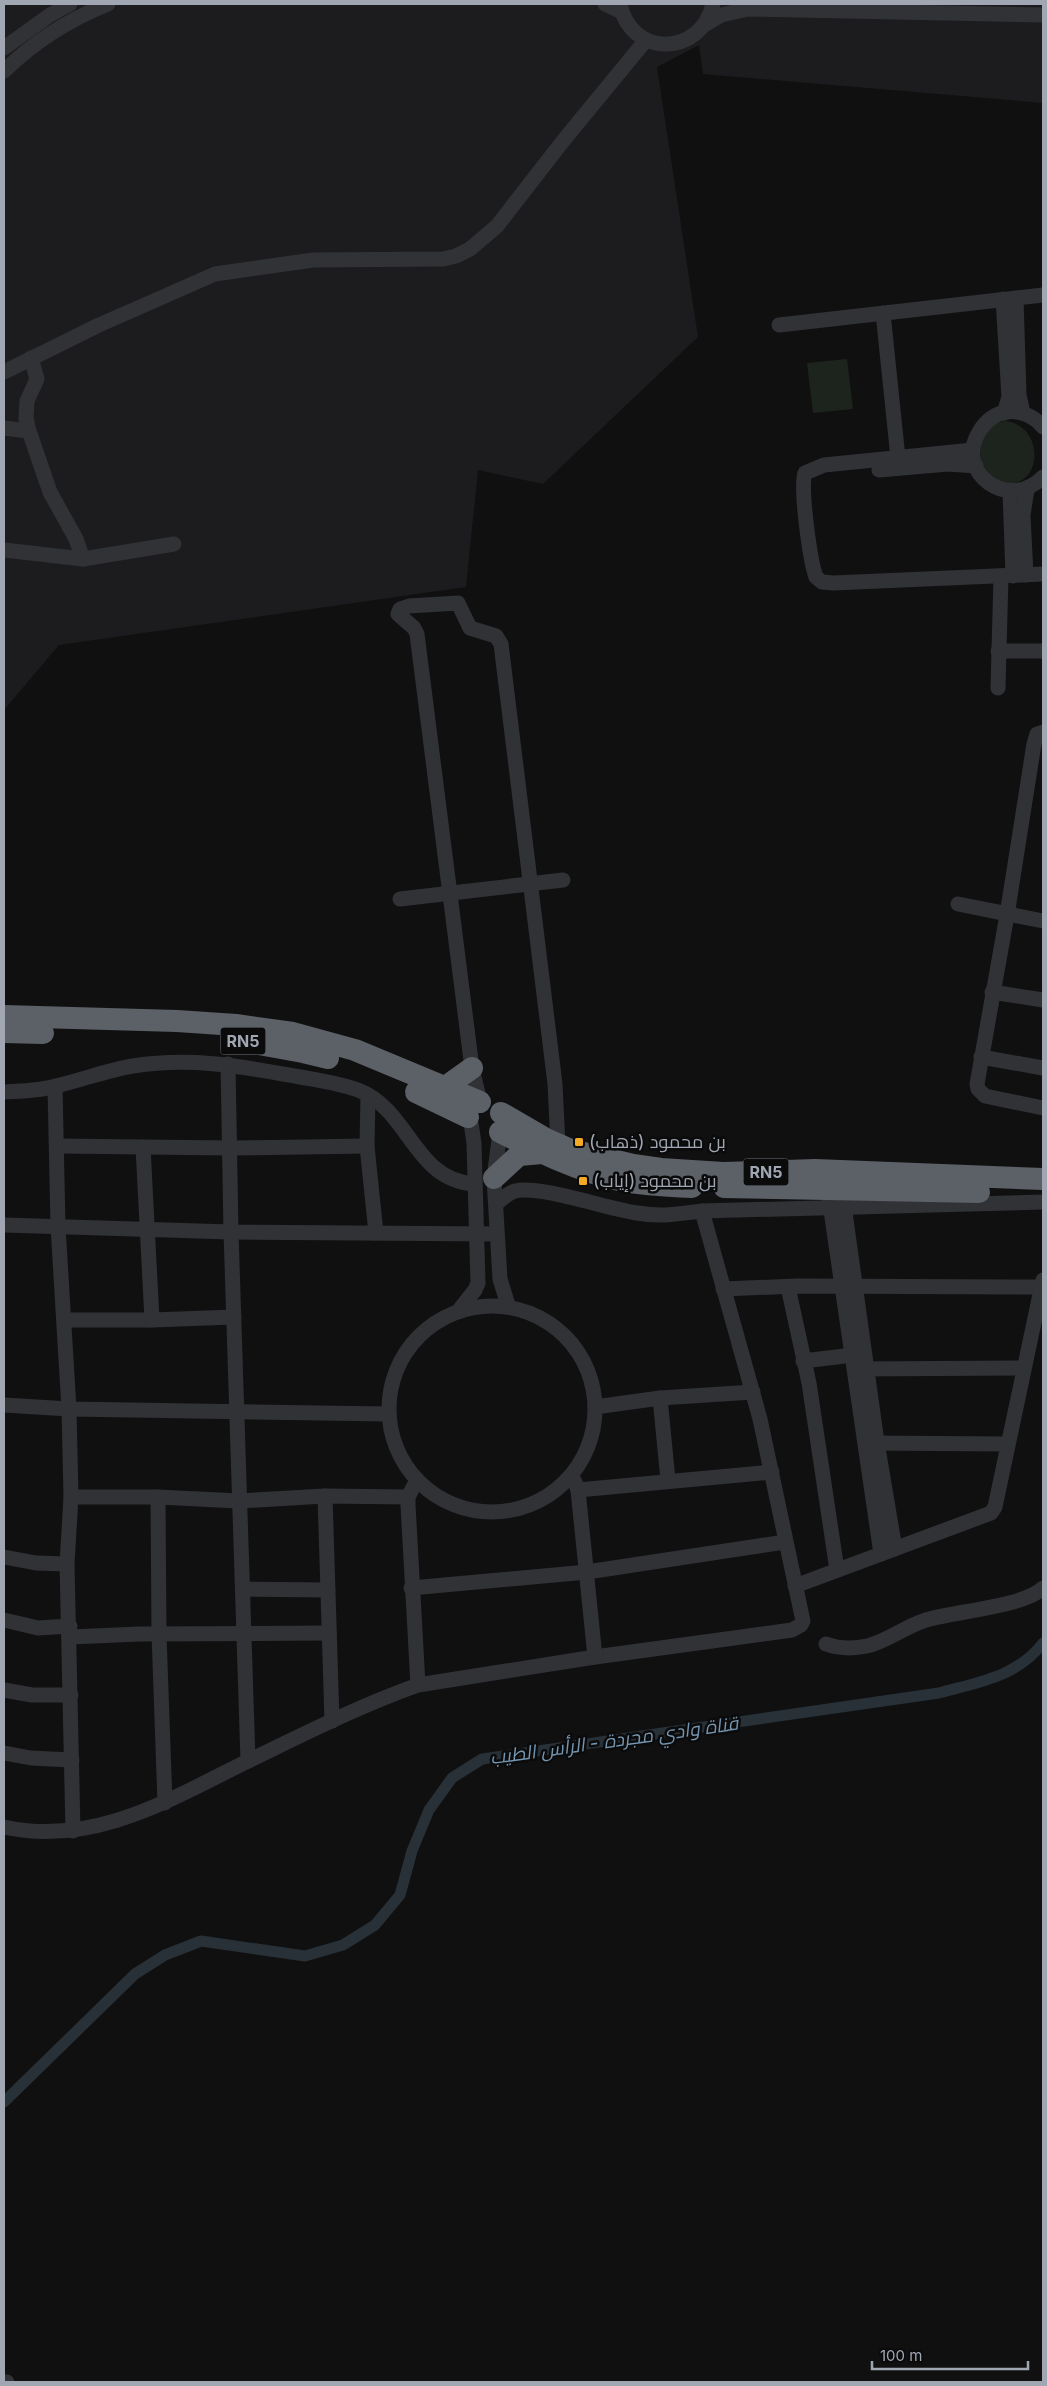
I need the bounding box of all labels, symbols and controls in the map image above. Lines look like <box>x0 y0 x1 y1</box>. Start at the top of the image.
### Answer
road number: RN5 <box>220 1028 266 1054</box>
place label: بن محمود (ذهاب) <box>589 1131 726 1153</box>
marker: بن محمود (ذهاب) <box>573 1136 585 1148</box>
road number: RN5 <box>744 1158 788 1186</box>
place label: بن محمود (إياب) <box>593 1170 716 1192</box>
marker: بن محمود (إياب) <box>577 1175 589 1187</box>
water label: قناة وادي مجردة - الرأس الطيب <box>488 1710 742 1773</box>
scale bar <box>872 2338 1028 2370</box>
text: 100 m <box>880 2346 922 2365</box>

